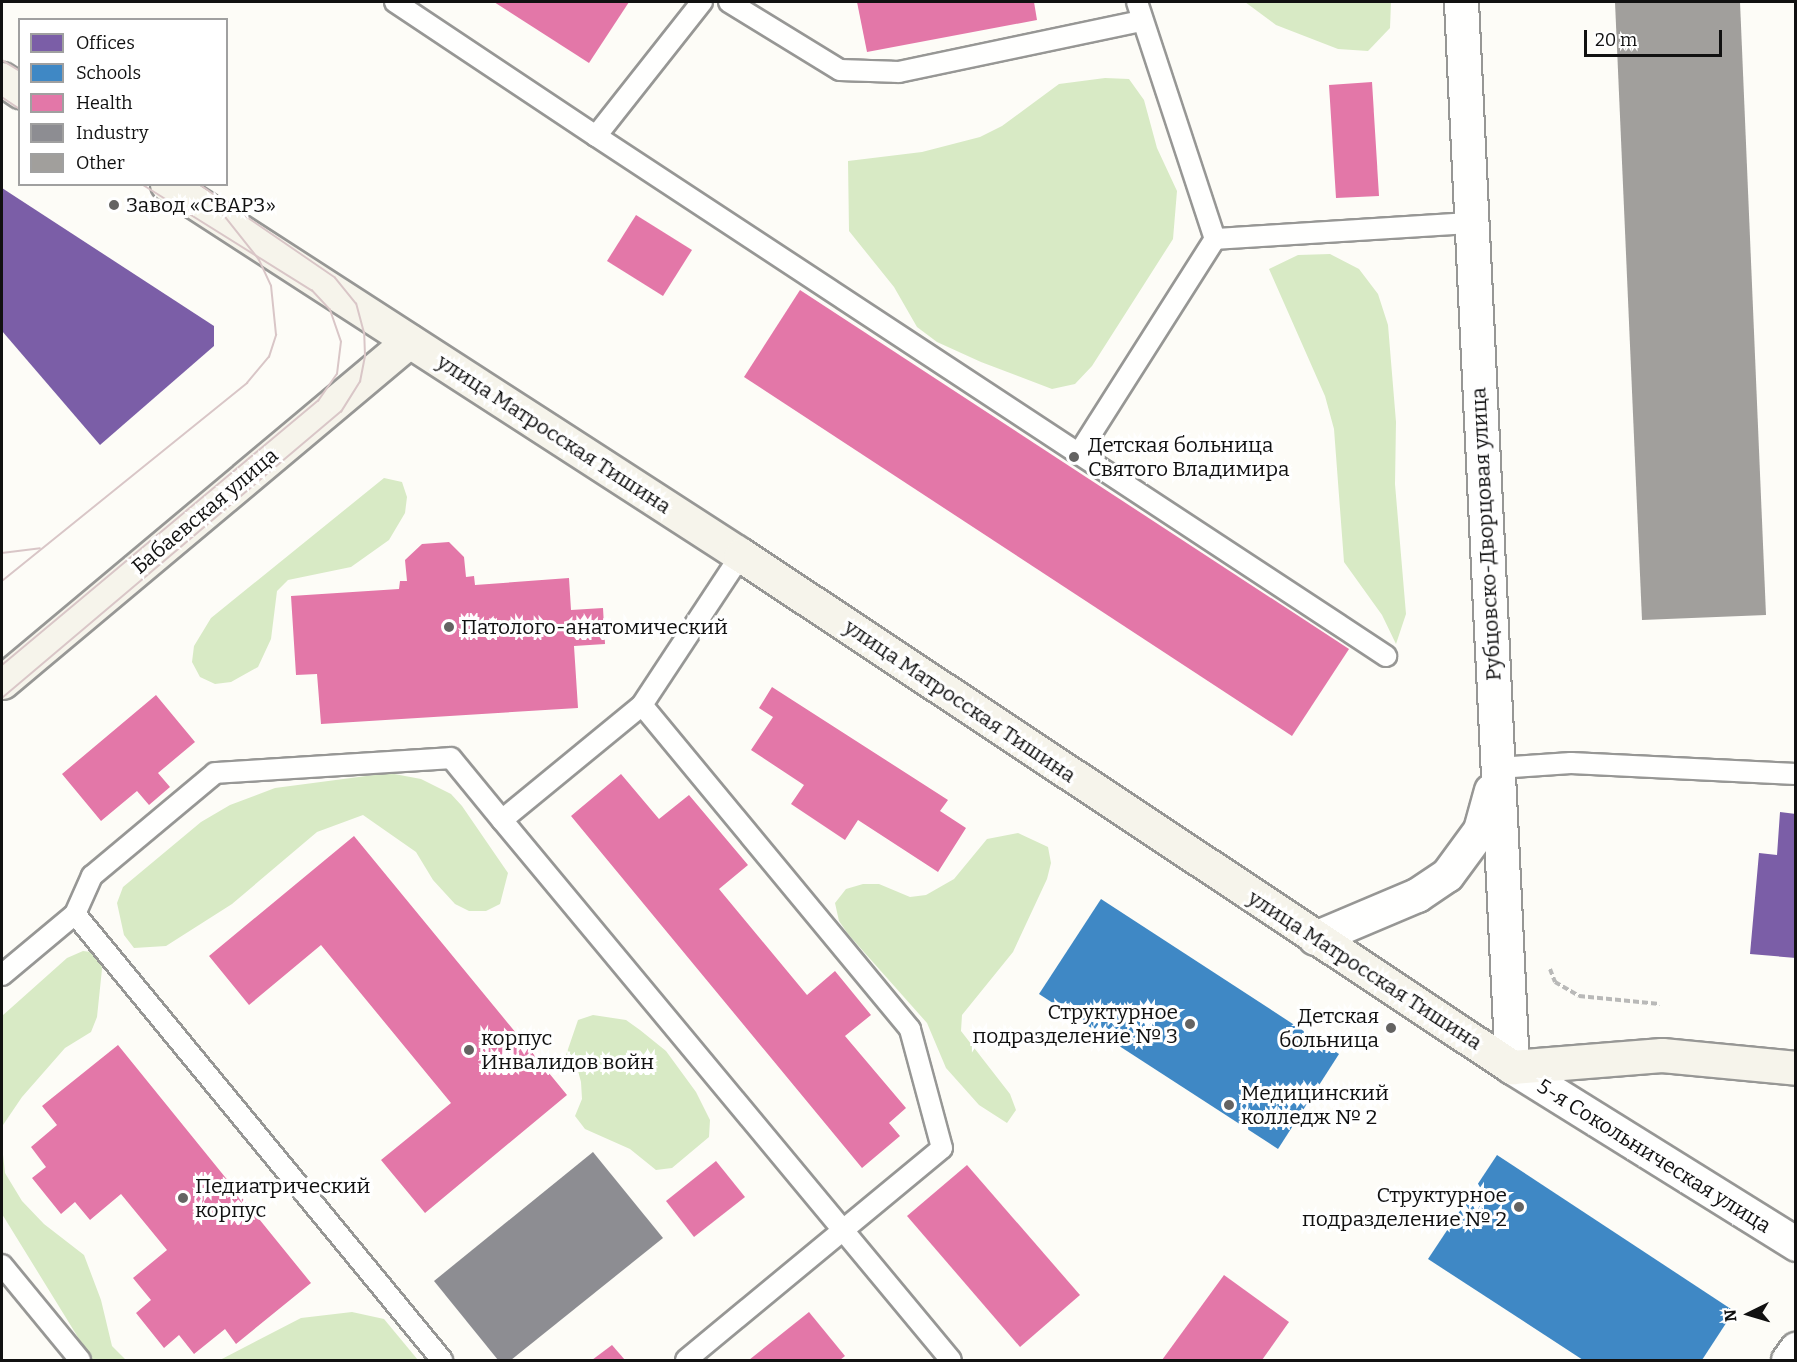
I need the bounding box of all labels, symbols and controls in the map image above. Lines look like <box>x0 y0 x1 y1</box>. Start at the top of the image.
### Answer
legend <box>18 18 228 186</box>
scale bar <box>1587 18 1725 56</box>
text: 20 m <box>1595 29 1637 51</box>
text: Offices <box>76 32 135 54</box>
text: Schools <box>76 62 141 84</box>
text: Health <box>76 92 132 114</box>
text: Industry <box>76 122 148 144</box>
text: Other <box>76 152 125 174</box>
place label: Завод «СВАРЗ» <box>126 192 276 218</box>
marker: Завод «СВАРЗ» <box>107 198 121 212</box>
street label: улица Матросская Тишина <box>432 349 676 519</box>
street label: Рубцовско-Дворцовая улица <box>1466 387 1506 681</box>
place label: Детская больница Святого Владимира <box>1088 432 1289 482</box>
street label: Бабаевская улица <box>127 443 283 579</box>
marker: Детская больница Святого Владимира <box>1065 448 1083 466</box>
place label: Патолого-анатомический <box>461 614 728 640</box>
street label: улица Матросская Тишина <box>840 614 1080 788</box>
marker: Патолого-анатомический <box>442 620 456 634</box>
street label: улица Матросская Тишина <box>1243 885 1487 1055</box>
place label: Структурное подразделение № 3 <box>972 999 1178 1049</box>
place label: Детская больница <box>1279 1003 1379 1053</box>
marker: Структурное подразделение № 3 <box>1183 1017 1197 1031</box>
marker: Детская больница <box>1384 1021 1398 1035</box>
place label: корпус Инвалидов войн <box>481 1025 654 1075</box>
marker: корпус Инвалидов войн <box>462 1043 476 1057</box>
street label: 5-я Сокольническая улица <box>1532 1074 1776 1238</box>
place label: Медицинский колледж № 2 <box>1241 1080 1389 1130</box>
marker: Медицинский колледж № 2 <box>1222 1098 1236 1112</box>
place label: Педиатрический корпус <box>195 1173 370 1223</box>
place label: Структурное подразделение № 2 <box>1302 1182 1507 1232</box>
marker: Педиатрический корпус <box>176 1191 190 1205</box>
marker: Структурное подразделение № 2 <box>1512 1200 1526 1214</box>
north arrow <box>1719 1284 1779 1344</box>
text: N <box>1721 1309 1741 1323</box>

